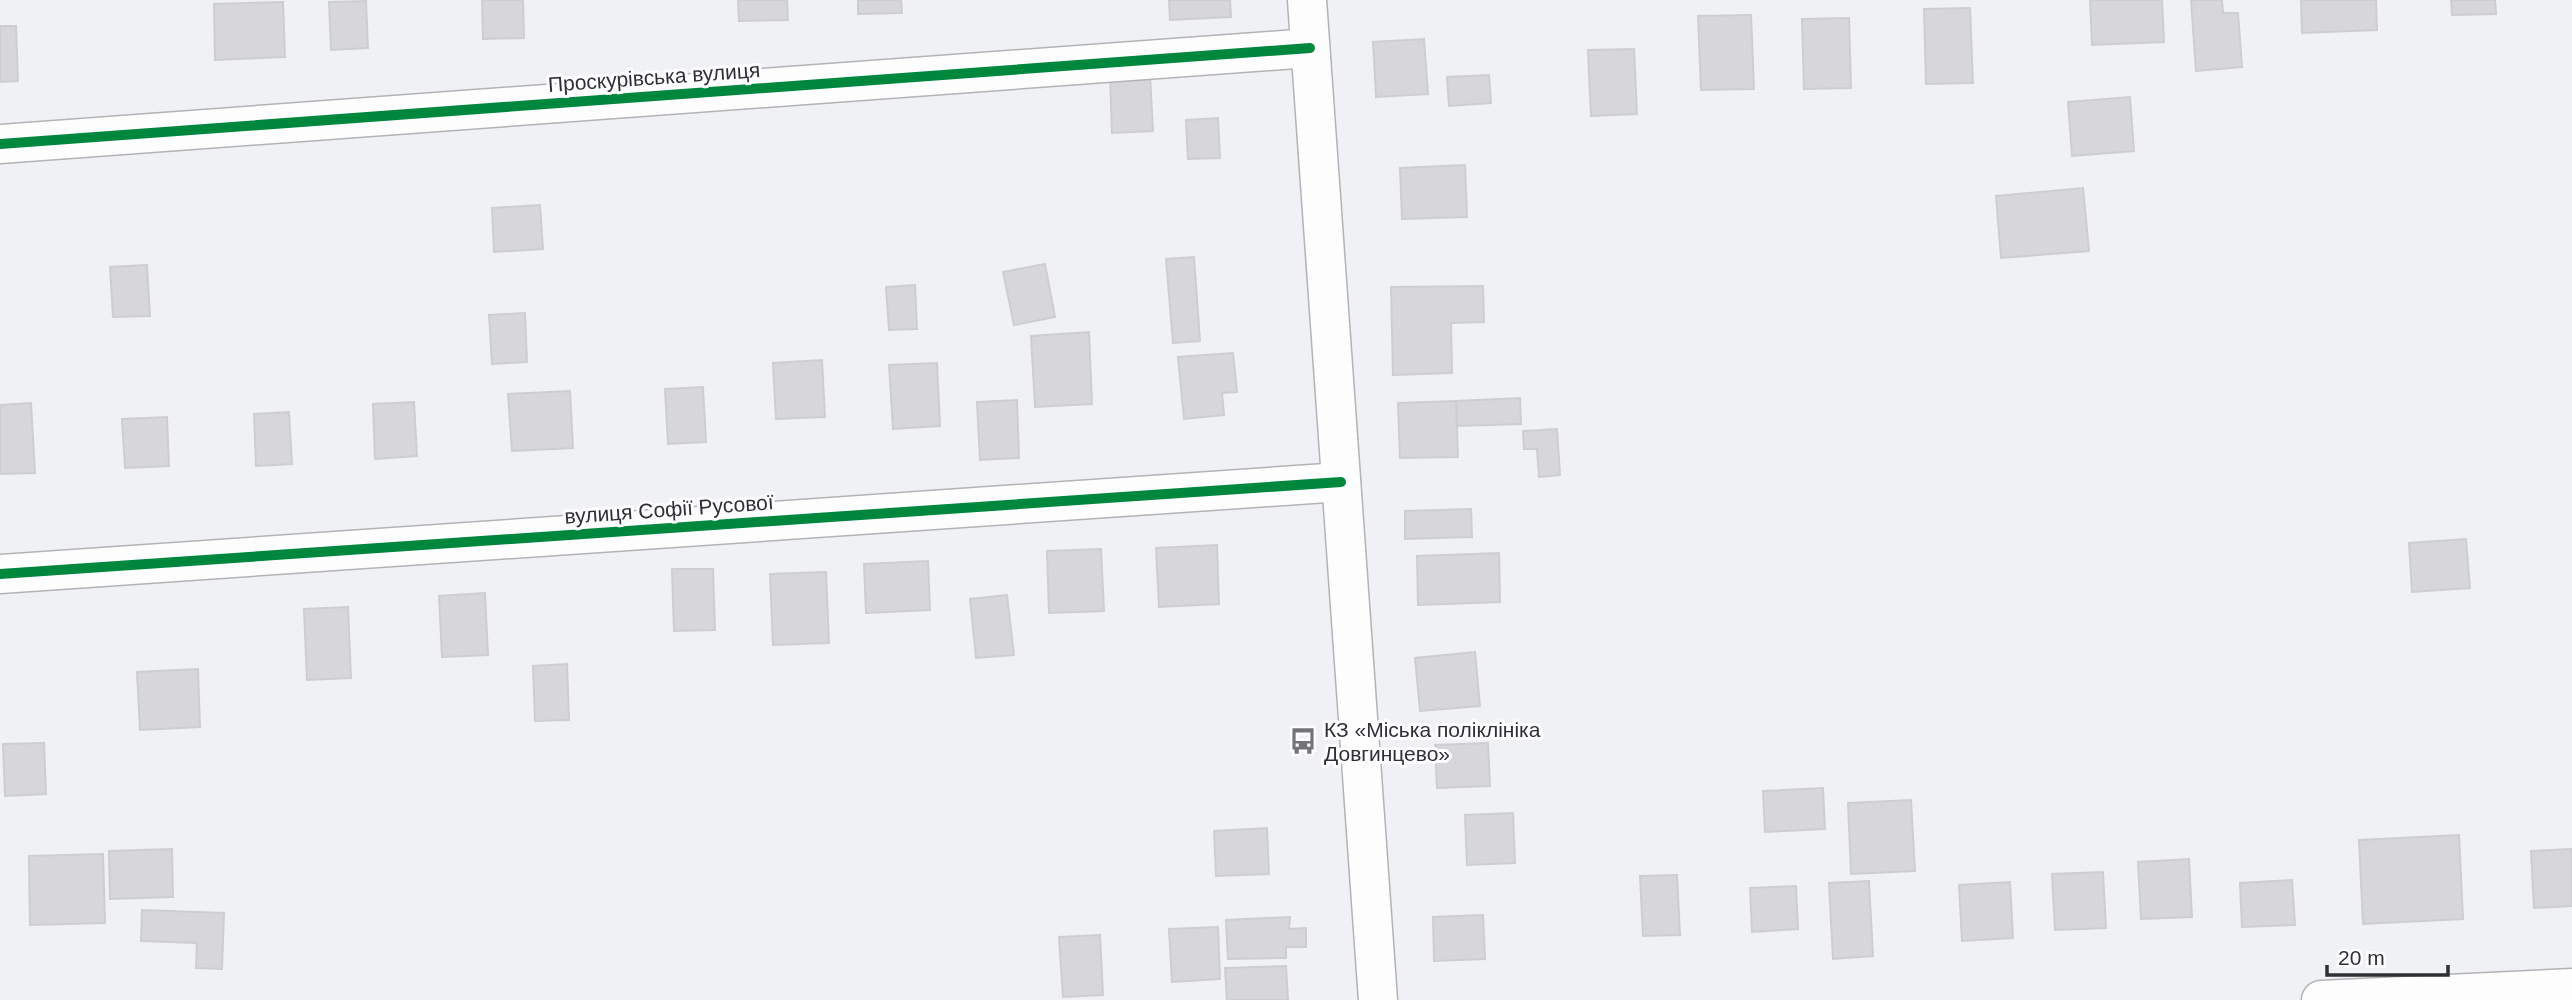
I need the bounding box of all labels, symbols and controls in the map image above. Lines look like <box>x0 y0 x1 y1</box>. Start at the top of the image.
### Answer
street label: Проскурівська вулиця <box>547 58 761 96</box>
street label: вулиця Софії Русової <box>564 490 774 528</box>
place label: КЗ «Міська поліклініка Довгинцево» <box>1324 718 1541 765</box>
bus stop icon: КЗ «Міська поліклініка Довгинцево» <box>1288 726 1318 756</box>
scale bar <box>2327 934 2448 978</box>
text: 20 m <box>2338 946 2385 969</box>

